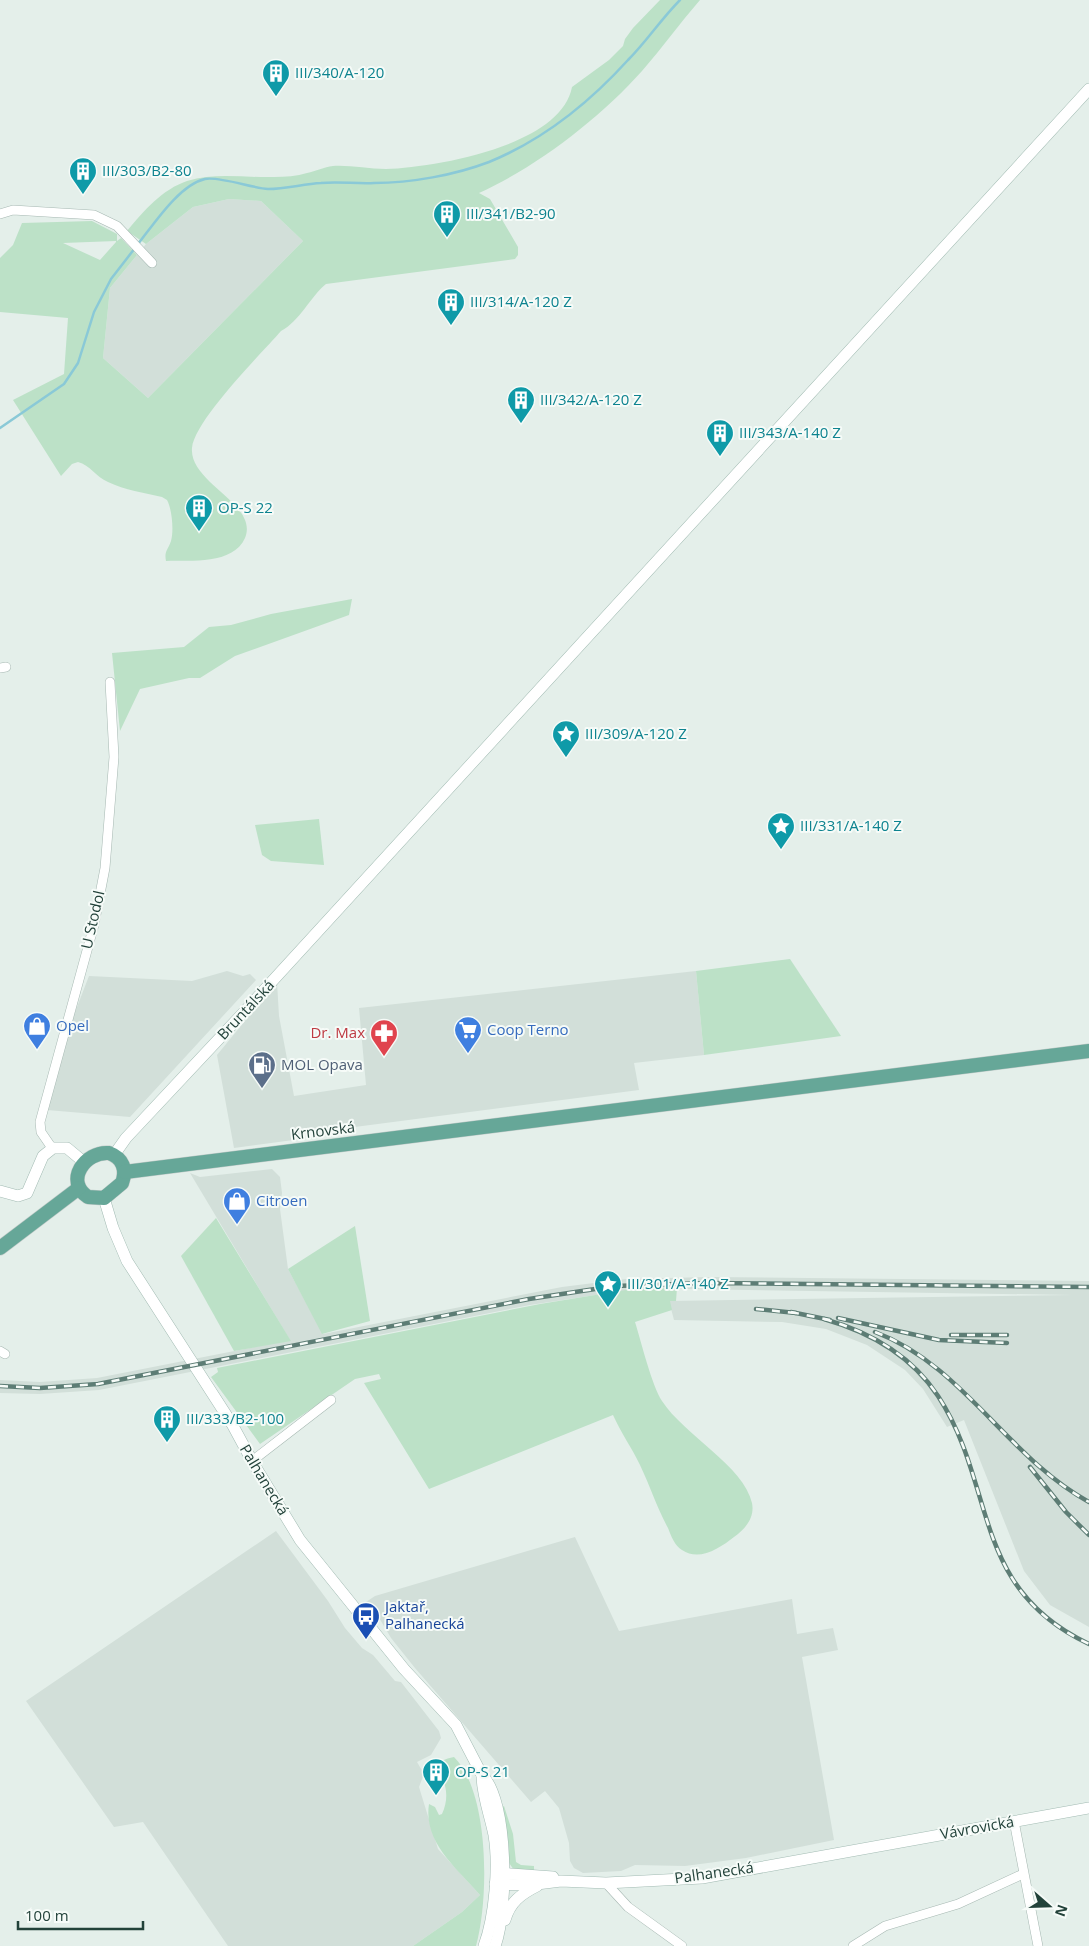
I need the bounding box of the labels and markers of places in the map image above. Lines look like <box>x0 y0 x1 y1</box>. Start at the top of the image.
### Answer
building icon: III/340/A-120 <box>261 58 291 97</box>
place label: III/340/A-120 <box>295 62 384 82</box>
building icon: III/303/B2-80 <box>68 156 98 195</box>
place label: III/303/B2-80 <box>102 160 192 180</box>
building icon: III/341/B2-90 <box>432 199 462 238</box>
place label: III/341/B2-90 <box>466 203 556 223</box>
building icon: III/314/A-120 Z <box>436 287 466 326</box>
place label: III/314/A-120 Z <box>470 291 572 311</box>
building icon: III/342/A-120 Z <box>506 385 536 424</box>
place label: III/342/A-120 Z <box>540 389 642 409</box>
building icon: III/343/A-140 Z <box>705 418 735 457</box>
place label: III/343/A-140 Z <box>739 422 841 442</box>
building icon: OP-S 22 <box>184 493 214 532</box>
place label: OP-S 22 <box>218 497 273 517</box>
place icon: III/309/A-120 Z <box>551 719 581 758</box>
place label: III/309/A-120 Z <box>585 723 687 743</box>
place icon: III/331/A-140 Z <box>766 811 796 850</box>
place label: III/331/A-140 Z <box>800 815 902 835</box>
shop icon: Opel <box>22 1011 52 1050</box>
place label: Opel <box>56 1015 89 1035</box>
supermarket icon: Coop Terno <box>453 1015 483 1054</box>
pharmacy icon: Dr. Max <box>369 1018 399 1057</box>
place label: Coop Terno <box>487 1019 569 1039</box>
place label: Dr. Max <box>310 1022 365 1042</box>
fuel station icon: MOL Opava <box>247 1050 277 1089</box>
place label: MOL Opava <box>281 1054 363 1074</box>
shop icon: Citroen <box>222 1186 252 1225</box>
place label: Citroen <box>256 1190 307 1210</box>
place icon: III/301/A-140 Z <box>593 1269 623 1308</box>
place label: III/301/A-140 Z <box>627 1273 729 1293</box>
building icon: III/333/B2-100 <box>152 1404 182 1443</box>
place label: III/333/B2-100 <box>186 1408 284 1428</box>
place label: Jaktař, Palhanecká <box>383 1596 465 1633</box>
bus stop icon: Jaktař, Palhanecká <box>351 1601 381 1640</box>
building icon: OP-S 21 <box>421 1757 451 1796</box>
place label: OP-S 21 <box>455 1761 510 1781</box>

